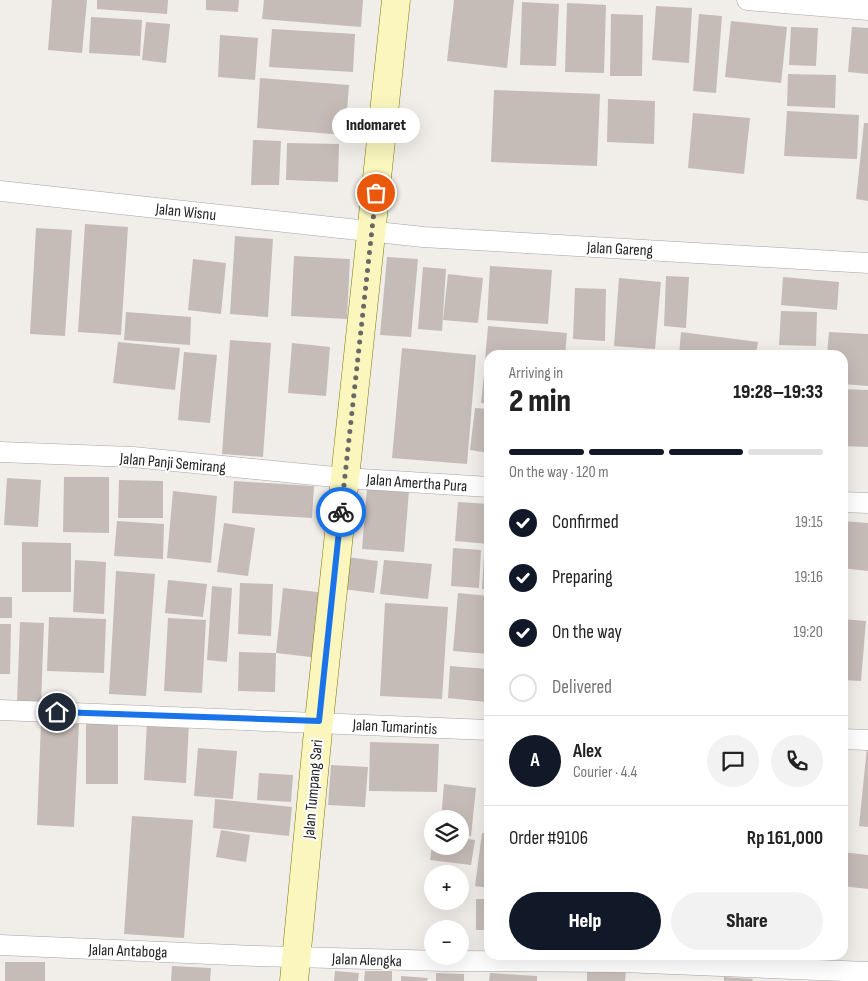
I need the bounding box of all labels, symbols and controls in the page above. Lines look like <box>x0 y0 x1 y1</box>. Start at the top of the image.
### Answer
callout: Indomaret <box>332 108 420 143</box>
text: Indomaret <box>346 116 406 135</box>
pin <box>355 172 397 214</box>
icon: bag <box>362 179 390 207</box>
street label: Jalan Wisnu <box>154 200 217 225</box>
street label: Jalan Gareng <box>585 238 653 261</box>
text: Arriving in <box>509 364 563 383</box>
text: 19:28–19:33 <box>733 381 823 404</box>
text: 2 min <box>509 382 571 421</box>
street label: Jalan Panji Semirang <box>118 449 227 478</box>
text: On the way · 120 m <box>509 463 608 482</box>
street label: Jalan Amertha Pura <box>365 470 468 496</box>
courier <box>316 487 366 537</box>
icon: bike <box>327 498 355 526</box>
icon: check <box>509 509 537 537</box>
text: Confirmed <box>552 511 619 534</box>
text: 19:15 <box>795 513 823 532</box>
icon: check <box>509 564 537 592</box>
text: Preparing <box>552 566 613 589</box>
text: 19:16 <box>795 568 823 587</box>
icon: check <box>509 619 537 647</box>
text: On the way <box>552 621 622 644</box>
text: 19:20 <box>794 623 823 642</box>
text: Delivered <box>552 676 612 699</box>
pin <box>36 691 78 733</box>
icon: home <box>43 698 71 726</box>
street label: Jalan Tumarintis <box>351 716 438 739</box>
button: chat <box>707 735 759 787</box>
button: phone <box>771 735 823 787</box>
street label: Jalan Tumpang Sari <box>300 739 327 840</box>
text: Alex <box>573 740 602 763</box>
text: A <box>530 749 540 772</box>
text: Courier · 4.4 <box>573 763 637 782</box>
map controls <box>424 810 469 965</box>
button: layers <box>424 810 469 855</box>
text: Order #9106 <box>509 827 588 850</box>
text: Rp 161,000 <box>747 827 823 850</box>
button: + <box>424 865 469 910</box>
button: Help <box>509 892 661 950</box>
button: Share <box>671 892 823 950</box>
button: − <box>424 920 469 965</box>
street label: Jalan Antaboga <box>87 941 168 962</box>
street label: Jalan Alengka <box>331 950 402 971</box>

